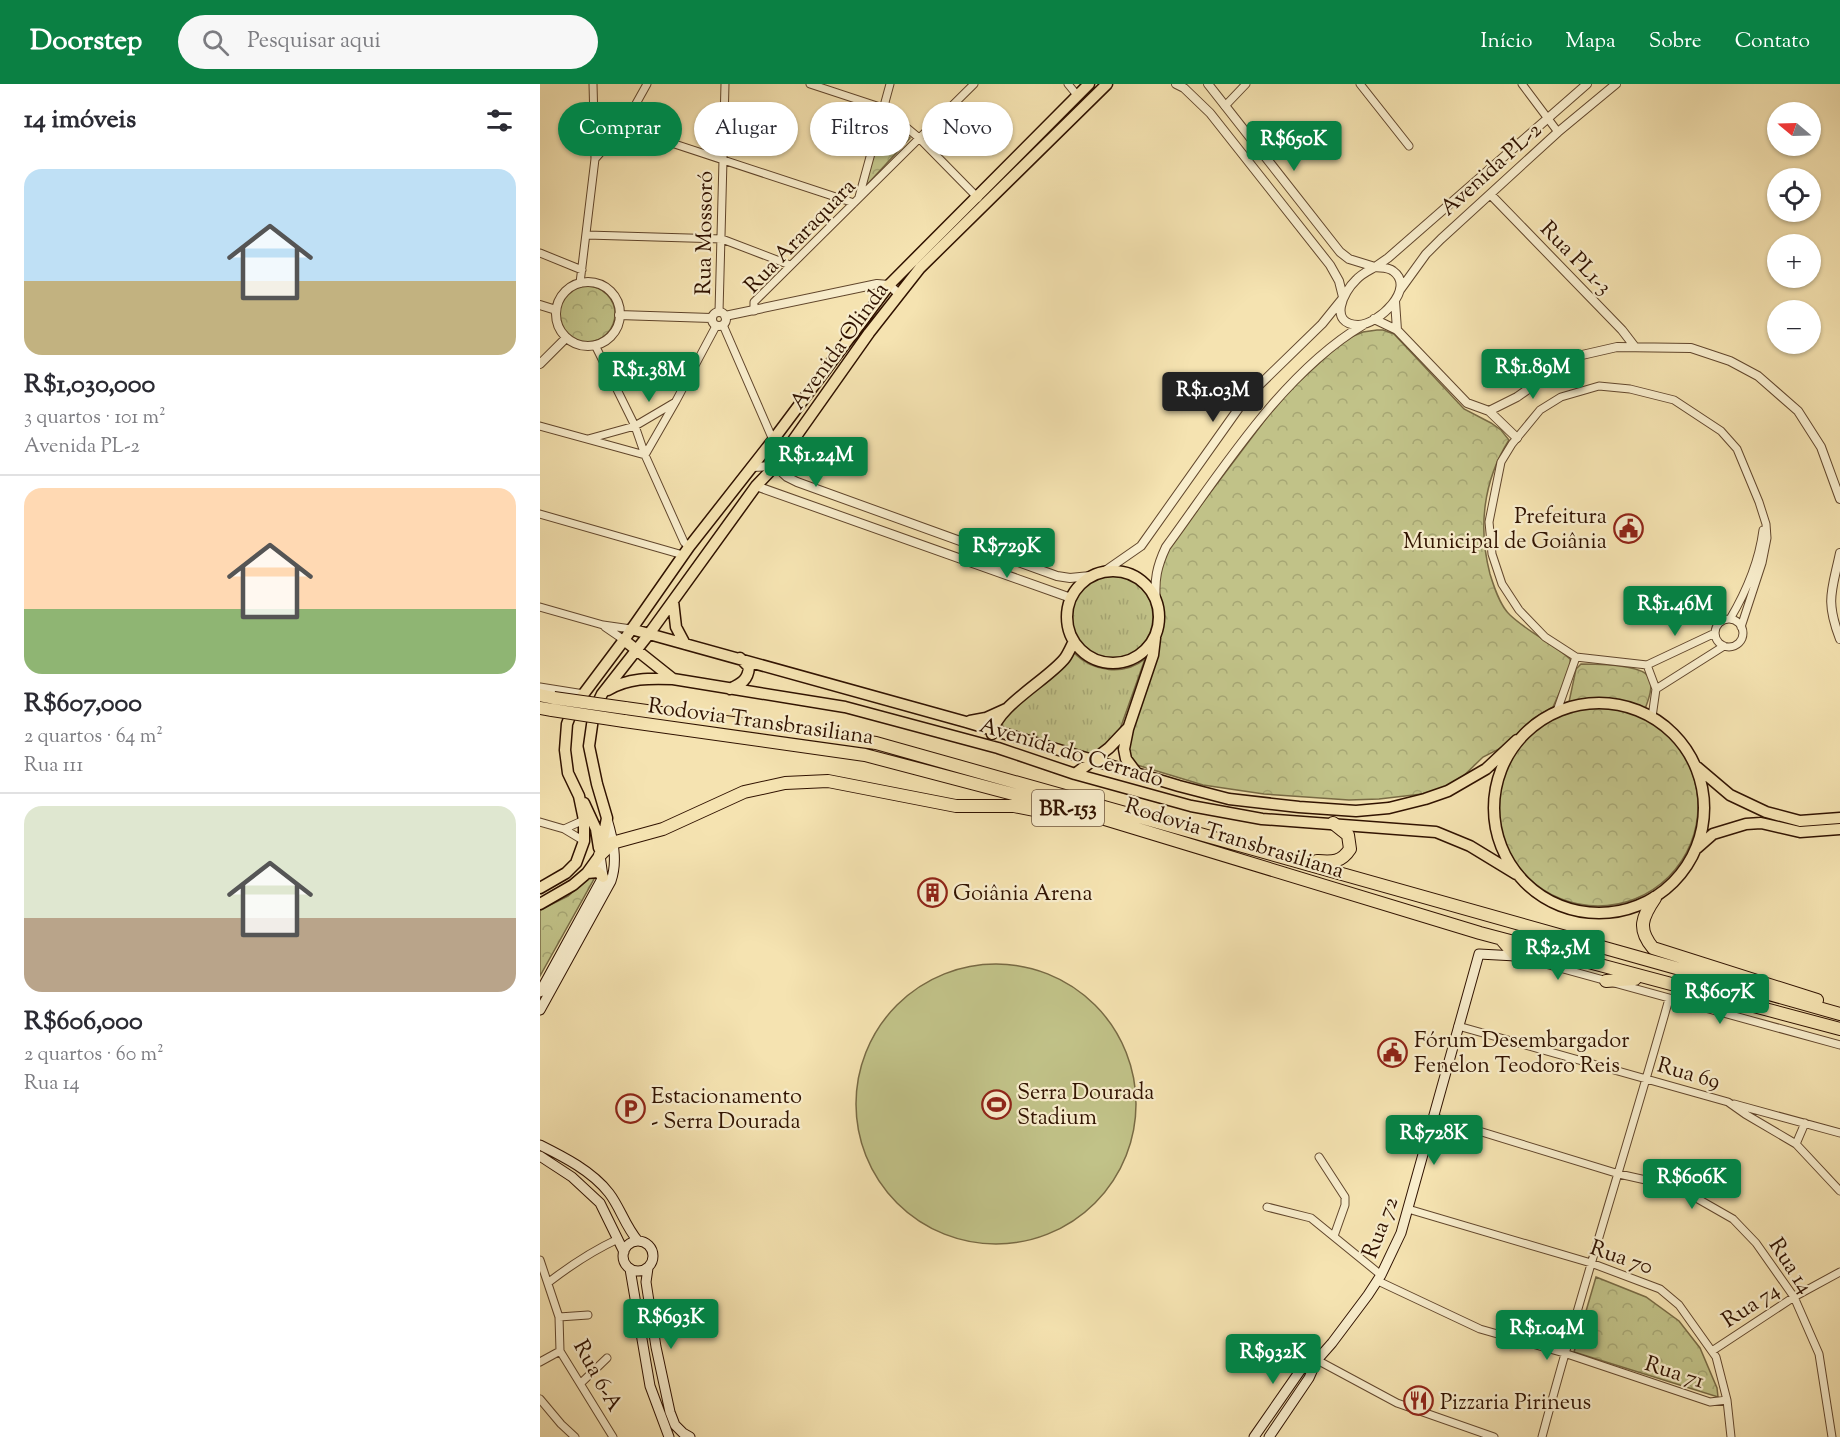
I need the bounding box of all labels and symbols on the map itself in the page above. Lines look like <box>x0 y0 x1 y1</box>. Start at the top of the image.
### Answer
north arrow <box>1767 102 1821 156</box>
street label: Avenida PL-2 <box>1434 116 1550 225</box>
pin: R$650K <box>1245 121 1343 172</box>
street label: Rua Mossoró <box>689 171 723 295</box>
street label: Rua Araraquara <box>738 172 865 302</box>
street label: Rua PL1-3 <box>1531 215 1618 303</box>
street label: Avenida Olinda <box>783 276 898 417</box>
pin: R$1.89M <box>1478 349 1588 400</box>
pin: R$1.38M <box>594 352 704 403</box>
pin: R$1.03M <box>1158 372 1268 423</box>
pin: R$1.24M <box>761 437 871 488</box>
place label: Prefeitura Municipal de Goiânia <box>1403 502 1607 559</box>
public building icon: Prefeitura Municipal de Goiânia <box>1612 512 1644 544</box>
pin: R$729K <box>958 528 1056 579</box>
pin: R$1.46M <box>1620 586 1730 637</box>
street label: Rodovia Transbrasiliana <box>646 691 876 755</box>
street label: Avenida do Cerrado <box>975 711 1167 797</box>
road number: BR-153 <box>1032 790 1104 826</box>
street label: Rodovia Transbrasiliana <box>1121 791 1348 888</box>
building icon: Goiânia Arena <box>916 876 948 908</box>
place label: Goiânia Arena <box>953 879 1093 911</box>
pin: R$2.5M <box>1509 930 1607 981</box>
pin: R$607K <box>1671 974 1769 1025</box>
place label: Fórum Desembargador Fenelon Teodoro Reis <box>1414 1026 1629 1083</box>
public building icon: Fórum Desembargador Fenelon Teodoro Reis <box>1377 1036 1409 1068</box>
street label: Rua 69 <box>1653 1051 1723 1099</box>
place label: Serra Dourada Stadium <box>1017 1078 1154 1135</box>
place label: Estacionamento - Serra Dourada <box>651 1082 802 1139</box>
sports icon: Serra Dourada Stadium <box>980 1088 1012 1120</box>
parking icon: Estacionamento - Serra Dourada <box>614 1092 646 1124</box>
pin: R$728K <box>1385 1115 1483 1166</box>
pin: R$606K <box>1643 1159 1741 1210</box>
street label: Rua 72 <box>1355 1193 1408 1264</box>
street label: Rua 14 <box>1759 1232 1820 1301</box>
street label: Rua 70 <box>1585 1233 1657 1285</box>
street label: Rua 74 <box>1716 1276 1787 1337</box>
pin: R$693K <box>622 1299 720 1350</box>
pin: R$1.04M <box>1492 1310 1602 1361</box>
pin: R$932K <box>1224 1334 1322 1385</box>
street label: Rua 6-A <box>564 1335 629 1418</box>
street label: Rua 71 <box>1640 1349 1709 1399</box>
restaurant icon: Pizzaria Pirineus <box>1403 1385 1435 1417</box>
place label: Pizzaria Pirineus <box>1440 1388 1591 1420</box>

